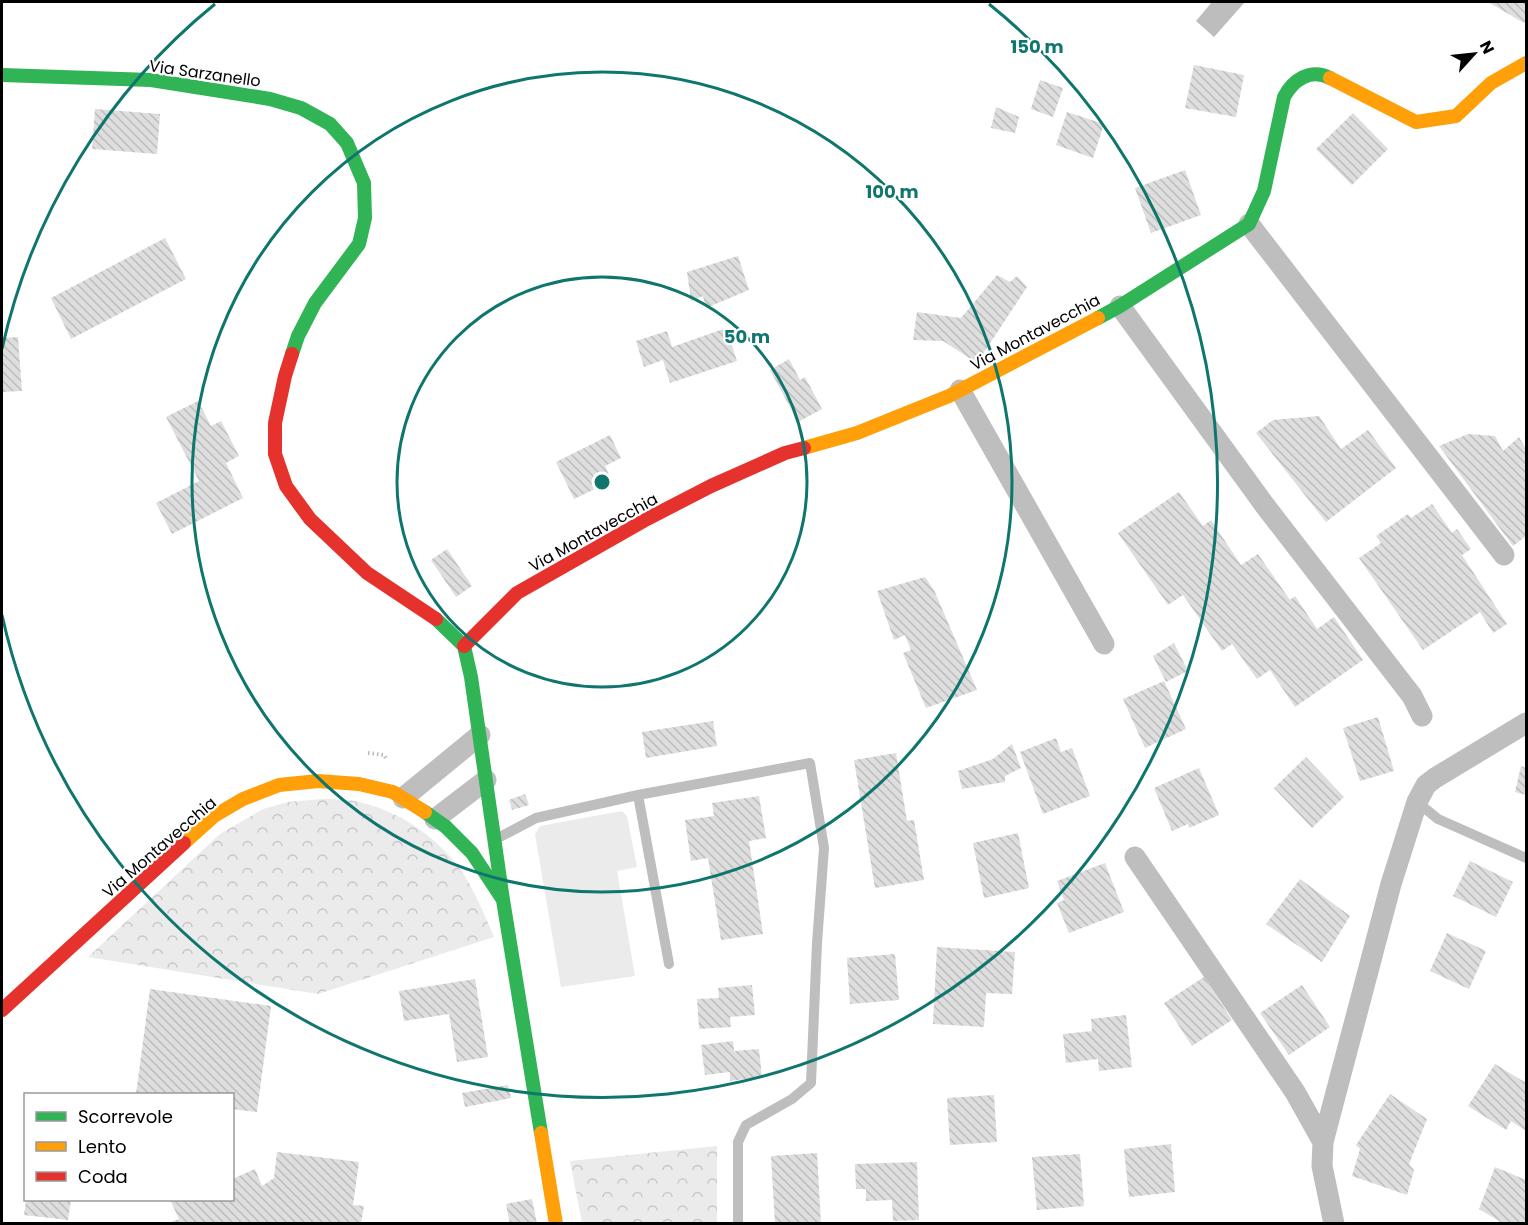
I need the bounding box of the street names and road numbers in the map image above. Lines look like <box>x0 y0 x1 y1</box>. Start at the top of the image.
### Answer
street label: Via Sarzanello <box>148 54 262 93</box>
street label: Via Montavecchia <box>966 288 1104 376</box>
street label: Via Montavecchia <box>525 487 662 577</box>
street label: Via Montavecchia <box>97 791 221 903</box>

